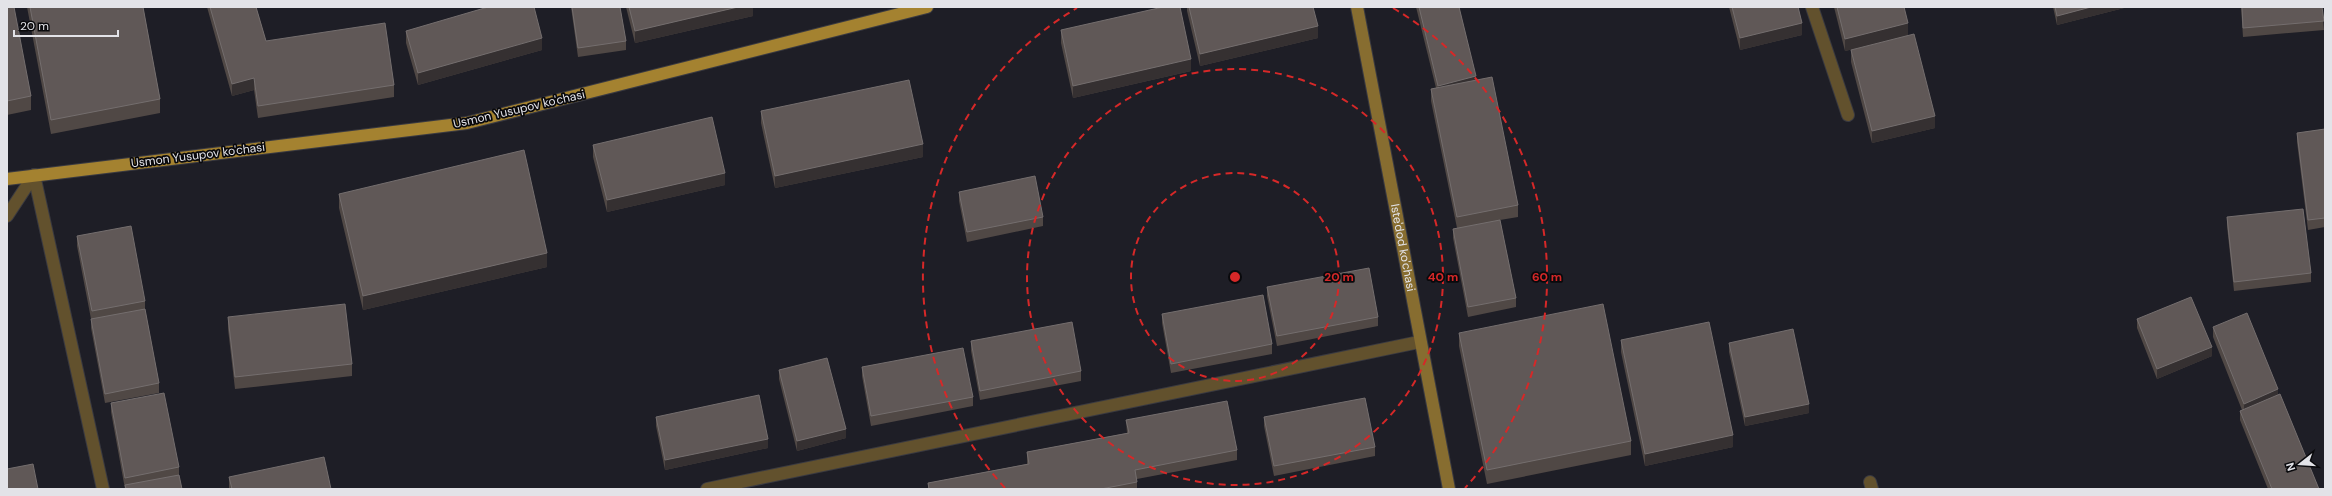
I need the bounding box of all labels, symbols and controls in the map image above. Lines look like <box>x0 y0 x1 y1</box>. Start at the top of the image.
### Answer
scale bar <box>14 12 118 38</box>
text: 20 m <box>20 18 49 34</box>
street label: Usmon Yusupov ko'chasi <box>452 86 587 132</box>
street label: Usmon Yusupov ko'chasi <box>130 139 266 171</box>
street label: Iste'dod ko'chasi <box>1387 202 1419 293</box>
text: 20 m <box>1324 269 1354 285</box>
text: 40 m <box>1428 269 1458 285</box>
text: 60 m <box>1532 269 1562 285</box>
centre of rings <box>1228 270 1242 284</box>
north arrow <box>2280 444 2320 484</box>
text: N <box>2283 461 2298 473</box>

